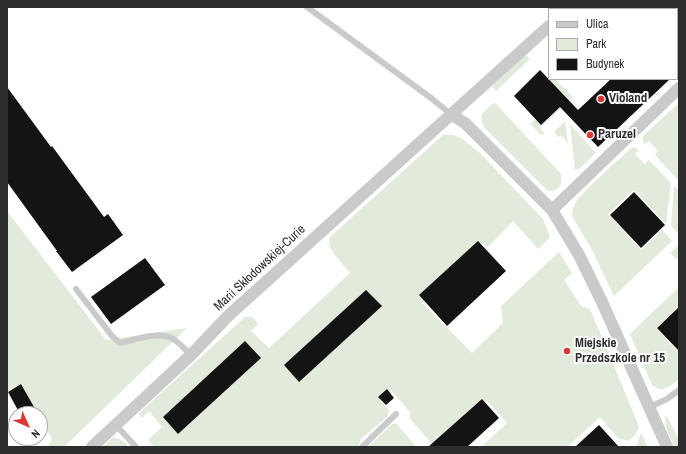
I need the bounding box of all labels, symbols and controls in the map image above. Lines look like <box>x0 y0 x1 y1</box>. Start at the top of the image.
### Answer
legend <box>548 8 678 80</box>
text: Ulica <box>586 16 608 32</box>
text: Park <box>586 36 606 52</box>
text: Budynek <box>586 56 624 72</box>
place label: Violand <box>609 91 647 107</box>
marker: Violand <box>596 94 606 104</box>
place label: Paruzel <box>598 127 636 143</box>
marker: Paruzel <box>585 130 595 140</box>
street label: Marii Skłodowskiej-Curie <box>211 222 309 314</box>
place label: Miejskie Przedszkole nr 15 <box>575 336 665 367</box>
marker: Miejskie Przedszkole nr 15 <box>562 346 572 356</box>
north arrow <box>8 406 48 446</box>
text: N <box>29 427 43 441</box>

